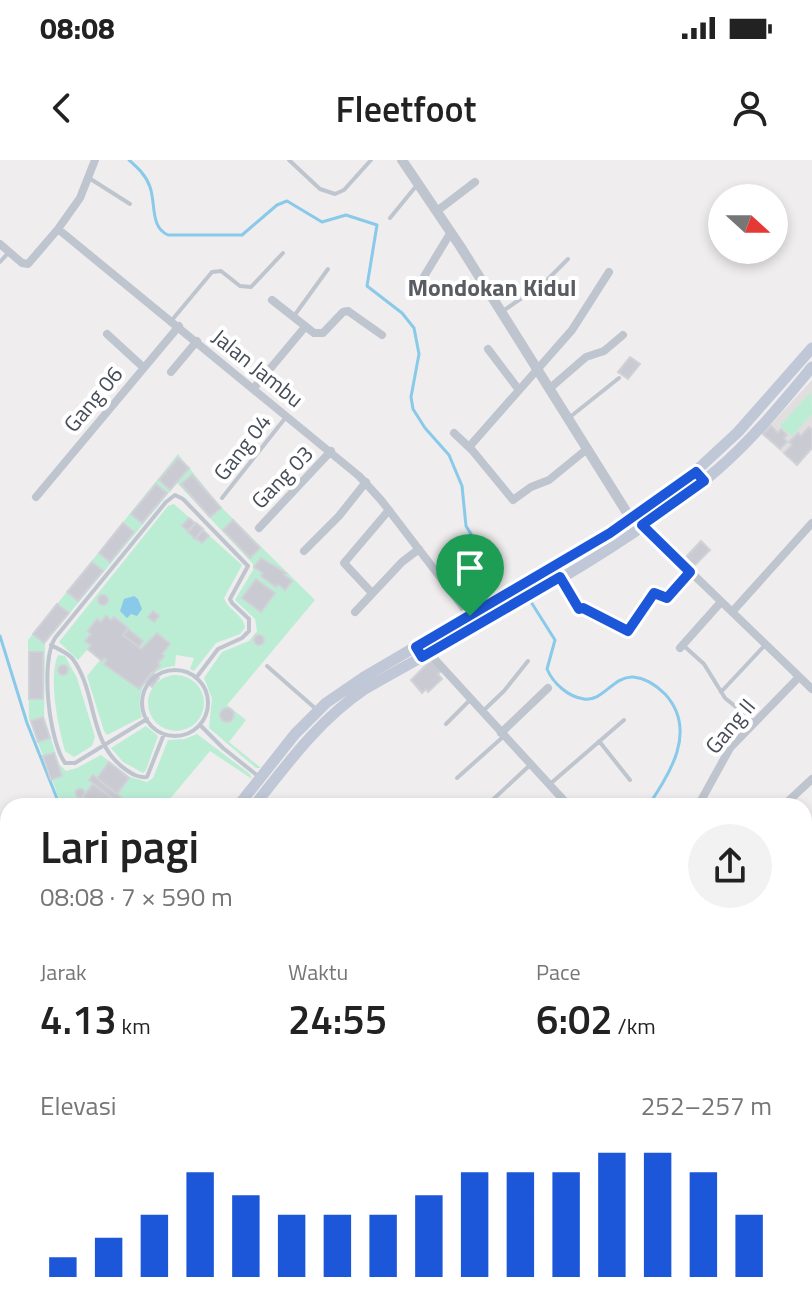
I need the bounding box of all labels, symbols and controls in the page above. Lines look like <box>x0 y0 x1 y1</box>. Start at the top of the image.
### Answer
text: 08:08 <box>40 5 115 51</box>
text: Fleetfoot <box>336 81 476 136</box>
icon: back <box>40 86 84 130</box>
icon: person <box>728 86 772 130</box>
north arrow <box>708 184 788 264</box>
map controls <box>708 184 788 264</box>
district label: Mondokan Kidul <box>408 269 576 305</box>
street label: Jalan Jambu <box>205 320 311 416</box>
street label: Gang 06 <box>55 359 131 439</box>
street label: Gang 04 <box>205 406 279 488</box>
street label: Gang 03 <box>243 437 321 517</box>
pin <box>436 534 504 616</box>
icon: arrive <box>448 546 492 590</box>
street label: Gang II <box>697 691 763 761</box>
text: Lari pagi <box>40 813 199 880</box>
button: share <box>688 824 772 908</box>
text: 08:08 · 7 × 590 m <box>40 877 233 916</box>
text: Jarak <box>40 955 87 989</box>
text: Waktu <box>288 955 348 989</box>
text: Pace <box>536 955 581 989</box>
text: 4.13 <box>40 989 117 1050</box>
text: 24:55 <box>288 989 387 1050</box>
text: 6:02 <box>536 989 613 1050</box>
text: km <box>117 1009 151 1043</box>
text: /km <box>613 1009 656 1043</box>
text: Elevasi <box>40 1086 116 1125</box>
text: 252–257 m <box>641 1086 772 1125</box>

